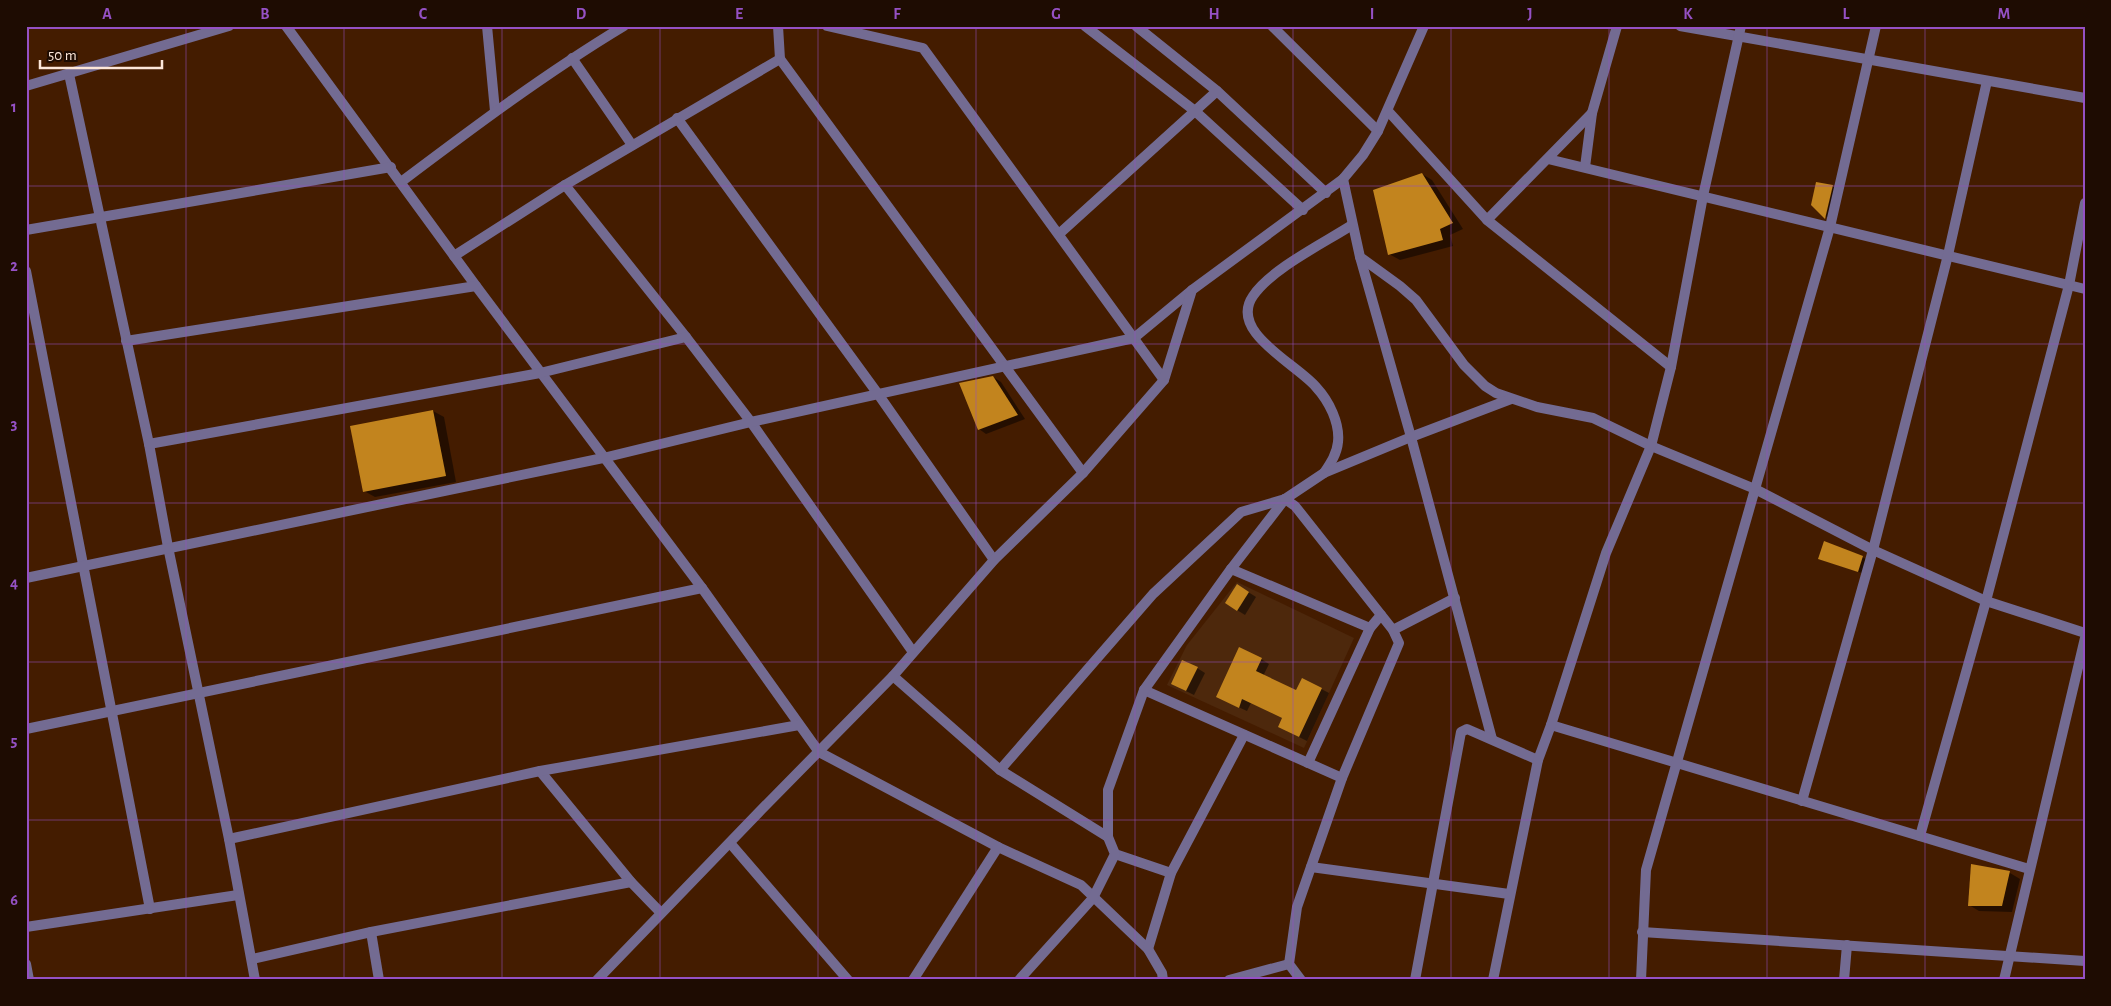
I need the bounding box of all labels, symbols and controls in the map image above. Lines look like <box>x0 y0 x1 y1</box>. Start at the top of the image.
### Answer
text: A <box>102 6 112 22</box>
text: B <box>260 6 270 22</box>
text: C <box>419 6 428 22</box>
text: D <box>576 6 587 22</box>
text: E <box>735 6 743 22</box>
text: F <box>893 6 901 22</box>
text: G <box>1051 6 1061 22</box>
text: H <box>1208 6 1220 22</box>
text: I <box>1370 6 1374 22</box>
text: J <box>1527 6 1533 22</box>
text: K <box>1683 6 1693 22</box>
text: L <box>1843 6 1850 22</box>
text: M <box>1998 6 2010 22</box>
scale bar <box>40 38 162 70</box>
text: 50 m <box>48 48 77 63</box>
text: 1 <box>11 99 17 115</box>
text: 2 <box>10 258 18 274</box>
text: 3 <box>11 416 18 432</box>
text: 4 <box>10 575 18 591</box>
text: 5 <box>11 733 18 749</box>
text: 6 <box>10 892 18 908</box>

